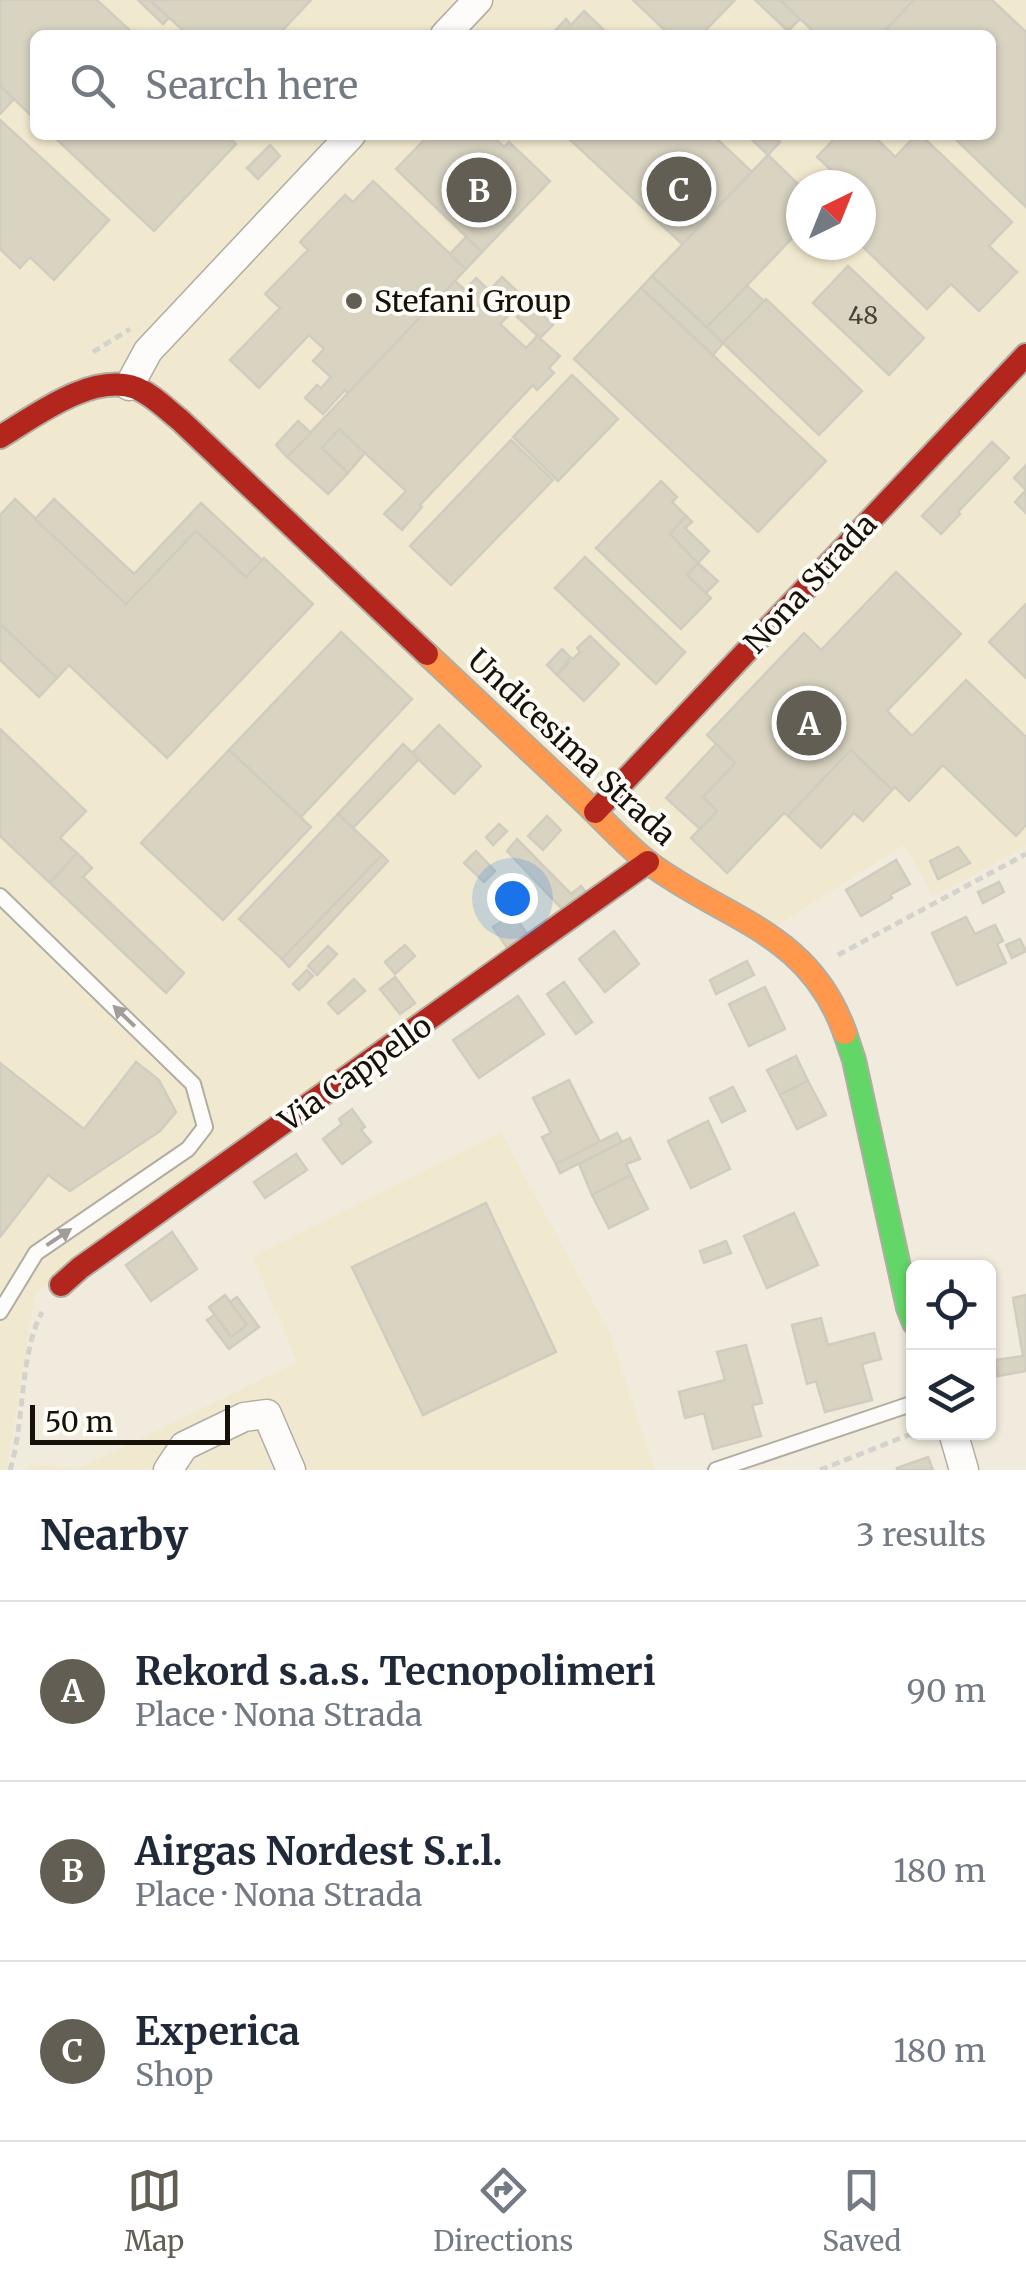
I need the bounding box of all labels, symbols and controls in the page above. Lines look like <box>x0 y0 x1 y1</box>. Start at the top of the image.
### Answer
search box <box>30 30 996 140</box>
icon: search <box>65 58 120 113</box>
text: Search here <box>145 62 358 109</box>
pin: B <box>446 152 512 228</box>
pin: C <box>646 152 712 226</box>
north arrow <box>786 170 876 260</box>
place label: Stefani Group <box>374 282 571 320</box>
marker: Stefani Group <box>343 290 365 312</box>
house number: 48 <box>848 299 878 331</box>
street label: Nona Strada <box>736 505 884 661</box>
street label: Undicesima Strada <box>460 641 684 853</box>
pin: A <box>776 686 842 760</box>
your location <box>487 873 538 924</box>
one-way arrow <box>112 1005 136 1028</box>
street label: Via Cappello <box>271 1006 439 1140</box>
one-way arrow <box>46 1228 73 1247</box>
map controls <box>906 1260 996 1440</box>
button: locate <box>906 1260 996 1350</box>
button: layers <box>906 1350 996 1440</box>
scale bar <box>30 1400 230 1444</box>
text: 50 m <box>45 1404 113 1440</box>
text: Nearby <box>40 1509 188 1561</box>
text: 3 results <box>856 1515 986 1555</box>
text: Rekord s.a.s. Tecnopolimeri <box>135 1648 656 1695</box>
text: A <box>61 1671 84 1711</box>
text: 90 m <box>907 1671 986 1711</box>
text: Place · Nona Strada <box>135 1695 422 1735</box>
text: Airgas Nordest S.r.l. <box>135 1828 503 1875</box>
text: B <box>61 1851 84 1891</box>
text: 180 m <box>894 1851 986 1891</box>
text: Place · Nona Strada <box>135 1875 422 1915</box>
text: Experica <box>135 2008 300 2055</box>
text: C <box>62 2031 83 2071</box>
text: 180 m <box>894 2031 986 2071</box>
text: Shop <box>135 2055 213 2095</box>
tab: Map <box>124 2163 184 2259</box>
tab: Directions <box>433 2163 573 2259</box>
tab: Saved <box>822 2163 901 2259</box>

